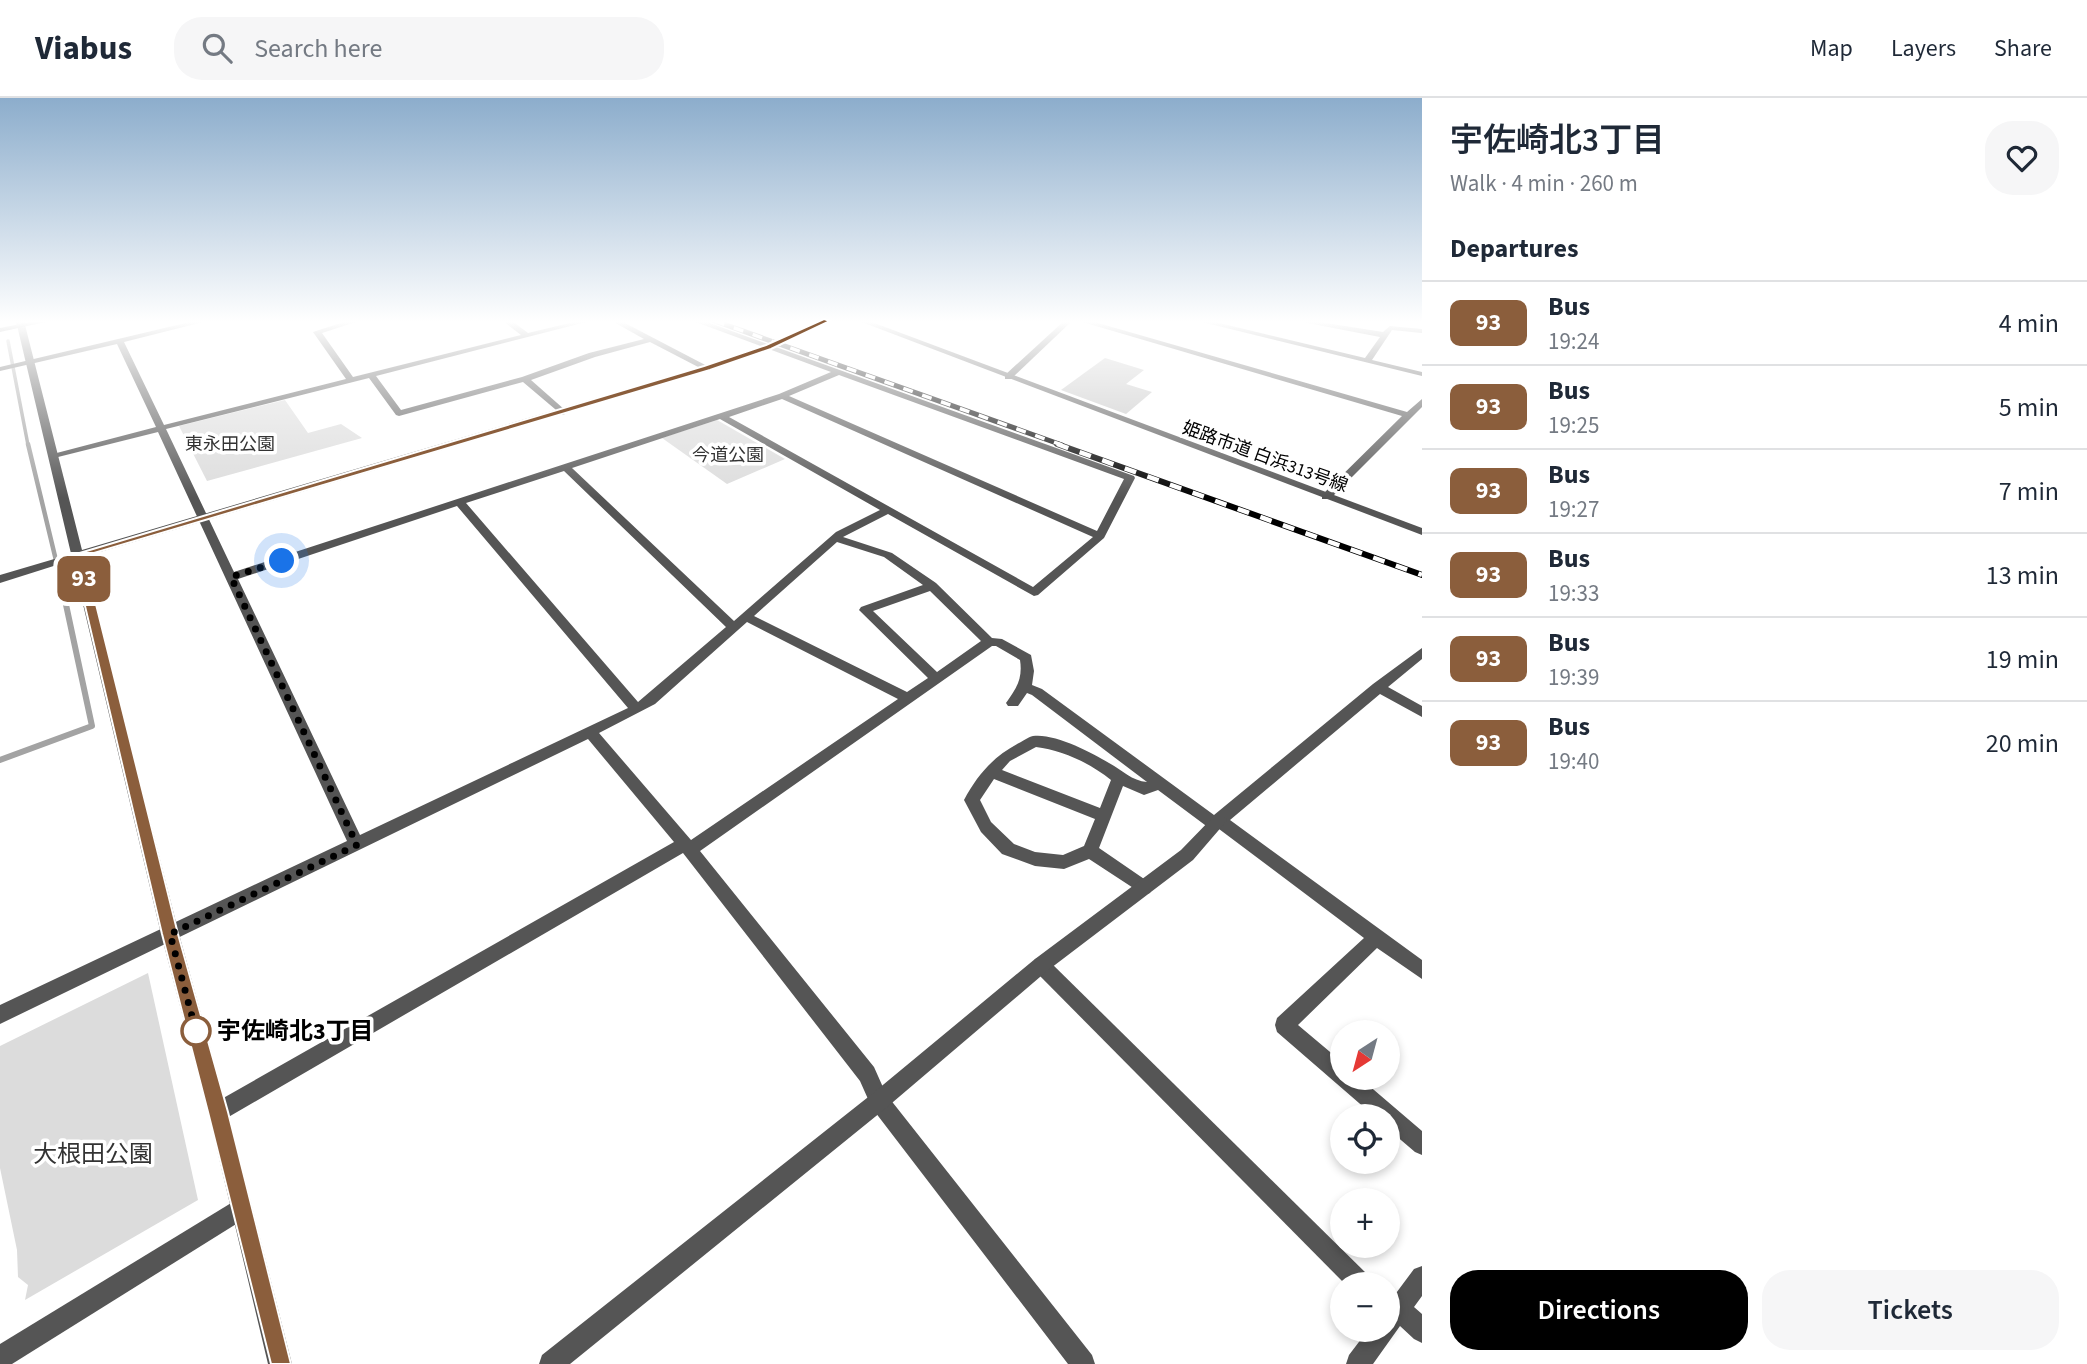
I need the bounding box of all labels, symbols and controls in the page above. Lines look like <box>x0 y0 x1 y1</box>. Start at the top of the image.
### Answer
search box <box>174 17 664 80</box>
text: Viabus <box>35 25 132 72</box>
icon: search <box>198 29 236 67</box>
text: Search here <box>254 30 382 67</box>
text: Map <box>1810 31 1853 66</box>
text: Layers <box>1891 31 1956 66</box>
text: Share <box>1994 31 2052 66</box>
text: 宇佐崎北3丁目 <box>1450 117 1665 164</box>
button: heart <box>1985 121 2059 195</box>
text: Walk · 4 min · 260 m <box>1450 167 1638 200</box>
text: Departures <box>1450 230 1578 267</box>
text: Bus <box>1548 288 1590 325</box>
text: 93 <box>1476 305 1501 340</box>
text: 4 min <box>1999 305 2059 342</box>
text: 19:24 <box>1548 325 1599 358</box>
text: Bus <box>1548 372 1590 409</box>
text: 93 <box>1476 389 1501 424</box>
text: 5 min <box>1999 389 2059 426</box>
text: 19:25 <box>1548 409 1599 442</box>
street label: 姫路市道 白浜313号線 <box>1179 415 1351 499</box>
park label: 東永田公園 <box>185 432 275 457</box>
park label: 今道公園 <box>692 443 764 468</box>
text: Bus <box>1548 456 1590 493</box>
text: 93 <box>1476 473 1501 508</box>
text: 7 min <box>1999 473 2059 510</box>
text: 19:27 <box>1548 493 1599 526</box>
text: Bus <box>1548 540 1590 577</box>
your location <box>264 543 299 578</box>
line badge: 93 <box>52 556 116 602</box>
text: 93 <box>1476 557 1501 592</box>
text: 13 min <box>1986 557 2059 594</box>
text: 93 <box>71 561 97 596</box>
text: 19:33 <box>1548 577 1599 610</box>
text: Bus <box>1548 624 1590 661</box>
text: 93 <box>1476 641 1501 676</box>
text: 19 min <box>1986 641 2059 678</box>
text: 19:39 <box>1548 661 1599 694</box>
text: Bus <box>1548 708 1590 745</box>
text: 93 <box>1476 725 1501 760</box>
text: 20 min <box>1986 725 2059 762</box>
text: 19:40 <box>1548 745 1599 778</box>
place label: 宇佐崎北3丁目 <box>217 1014 374 1049</box>
marker: 宇佐崎北3丁目 <box>181 1016 211 1046</box>
north arrow <box>1330 1020 1400 1090</box>
map controls <box>1330 1020 1400 1342</box>
button: locate <box>1330 1104 1400 1174</box>
park label: 大根田公園 <box>33 1137 153 1172</box>
button: + <box>1330 1188 1400 1258</box>
button: Directions <box>1450 1270 1748 1350</box>
button: Tickets <box>1762 1270 2059 1350</box>
button: − <box>1330 1272 1400 1342</box>

